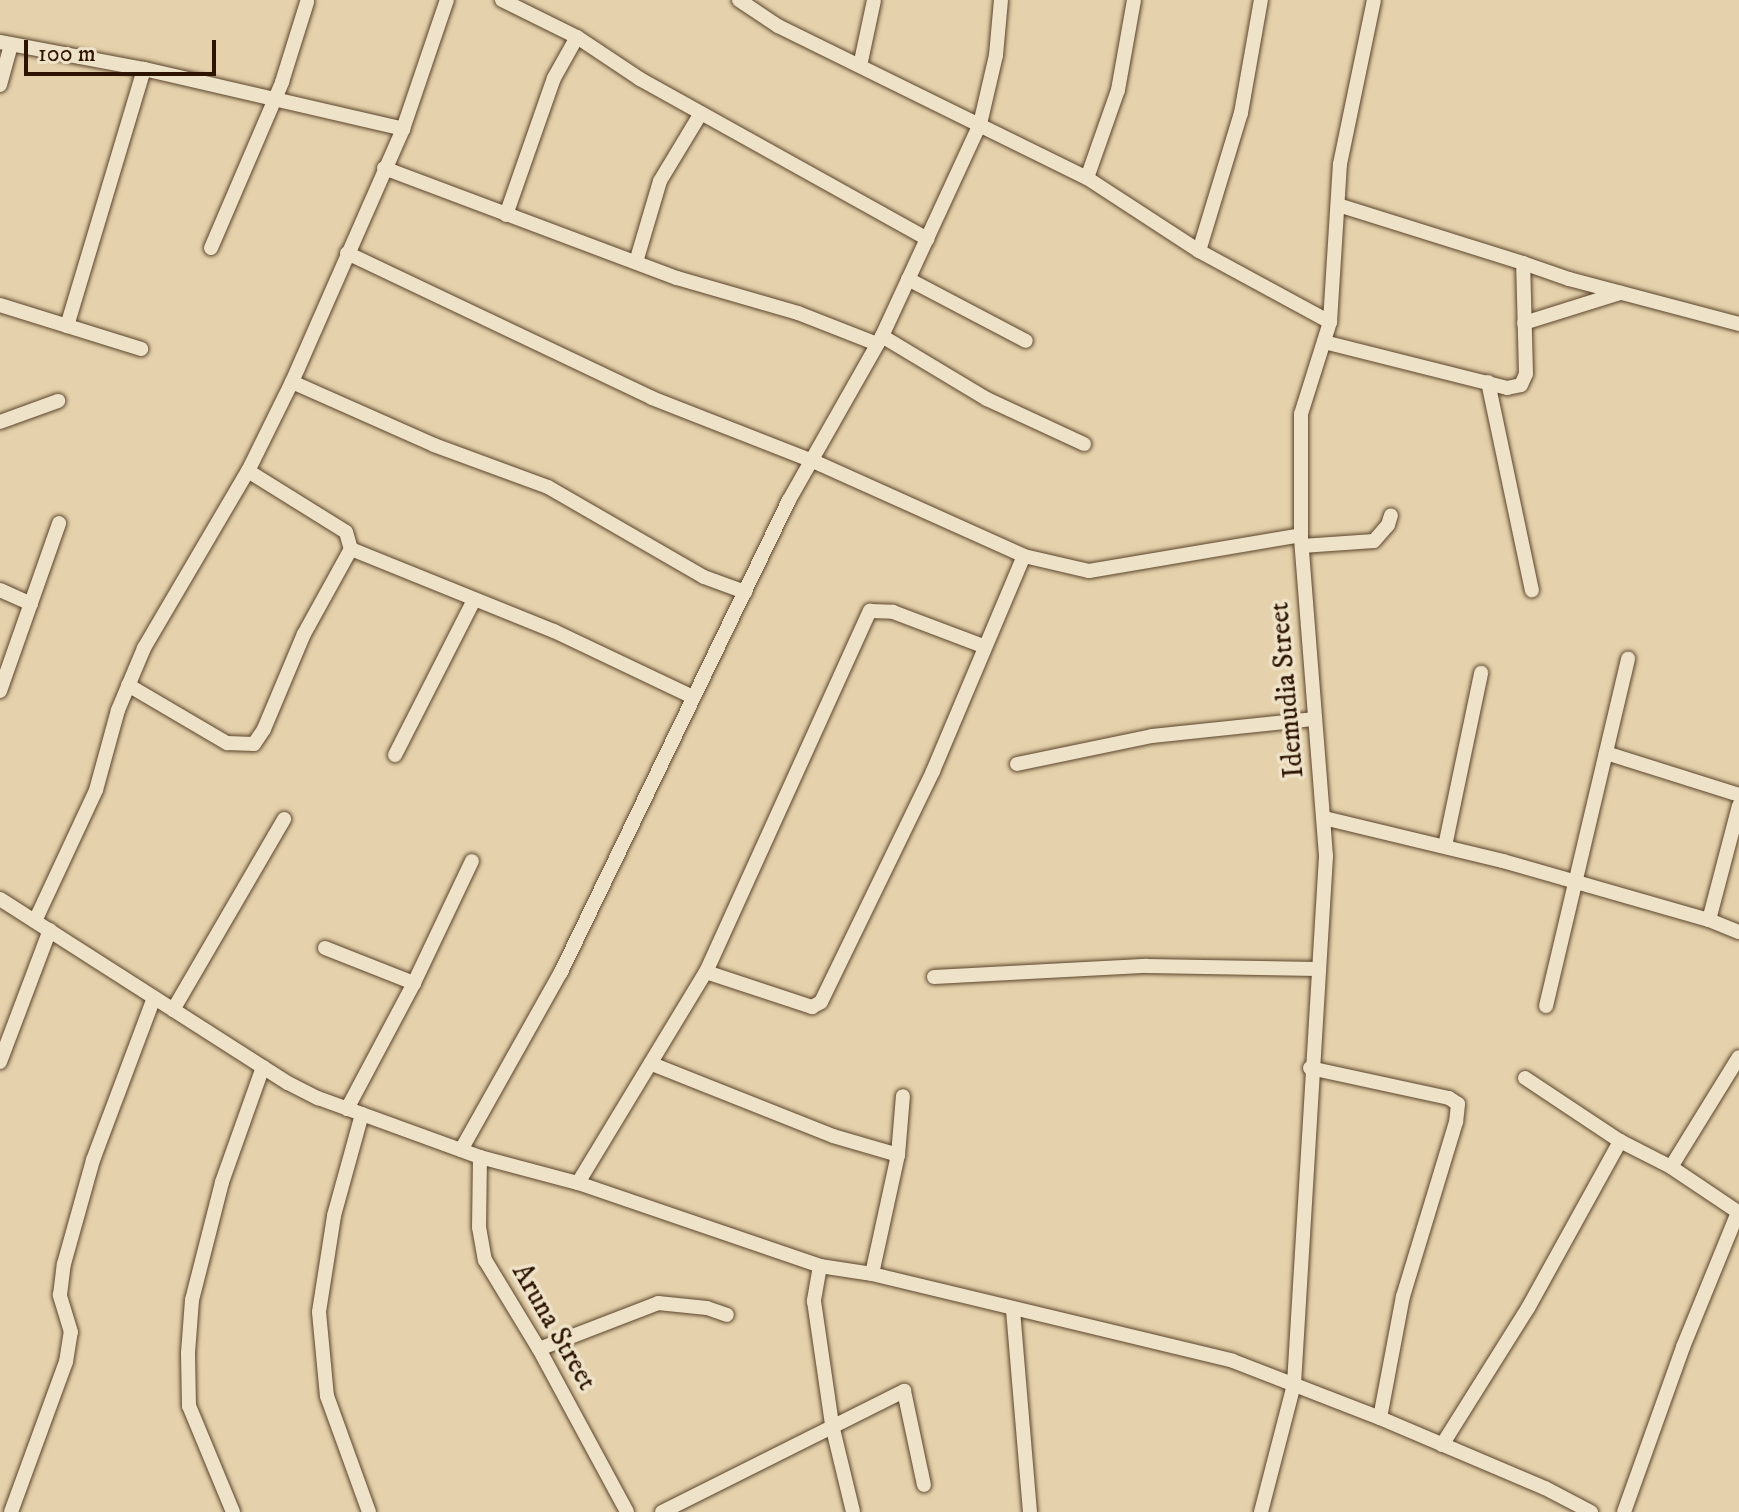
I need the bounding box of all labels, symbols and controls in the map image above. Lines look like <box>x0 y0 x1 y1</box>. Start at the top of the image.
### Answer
scale bar <box>28 24 220 74</box>
text: 100 m <box>38 39 96 69</box>
street label: Idemudia Street <box>1263 601 1311 779</box>
street label: Aruna Street <box>504 1258 604 1396</box>

